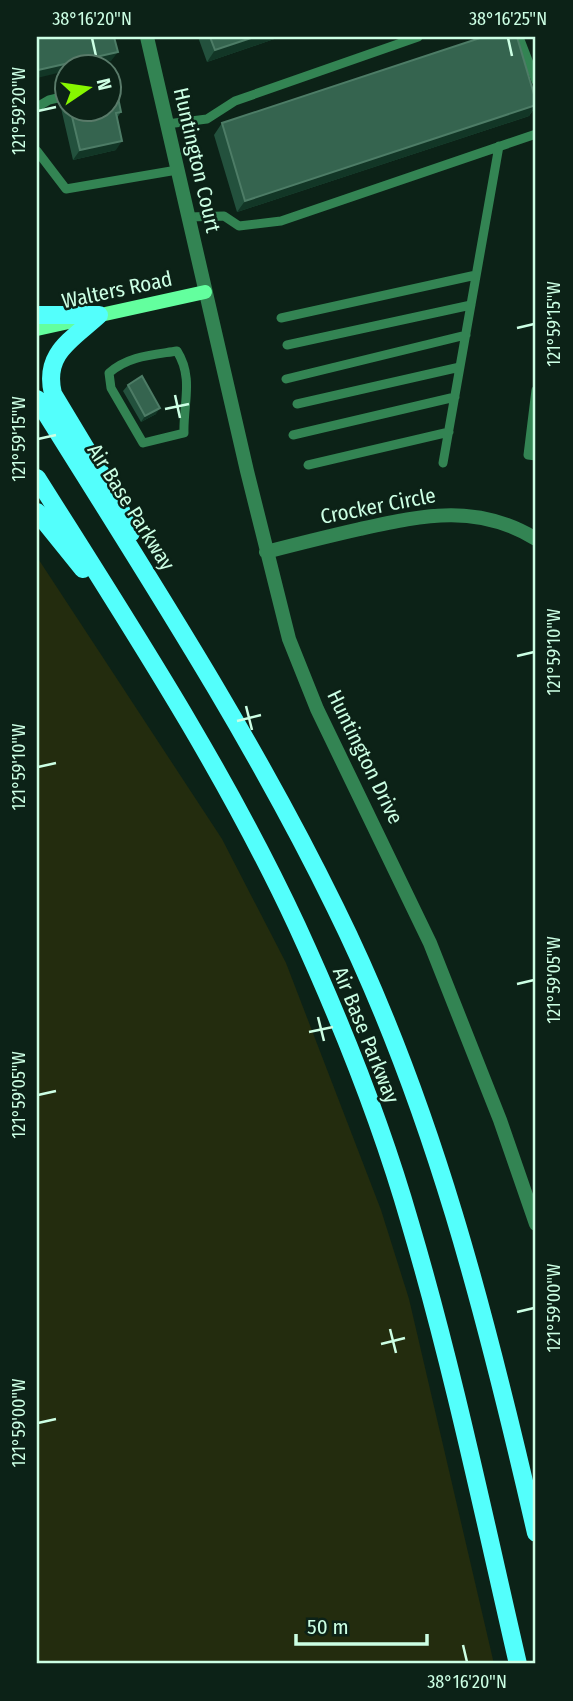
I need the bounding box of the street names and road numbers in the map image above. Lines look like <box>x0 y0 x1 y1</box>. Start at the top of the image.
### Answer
street label: Huntington Court <box>168 85 226 235</box>
street label: Walters Road <box>59 266 175 314</box>
street label: Air Base Parkway <box>82 439 181 576</box>
street label: Crocker Circle <box>318 482 438 530</box>
street label: Huntington Drive <box>321 686 409 828</box>
street label: Air Base Parkway <box>327 963 405 1107</box>

